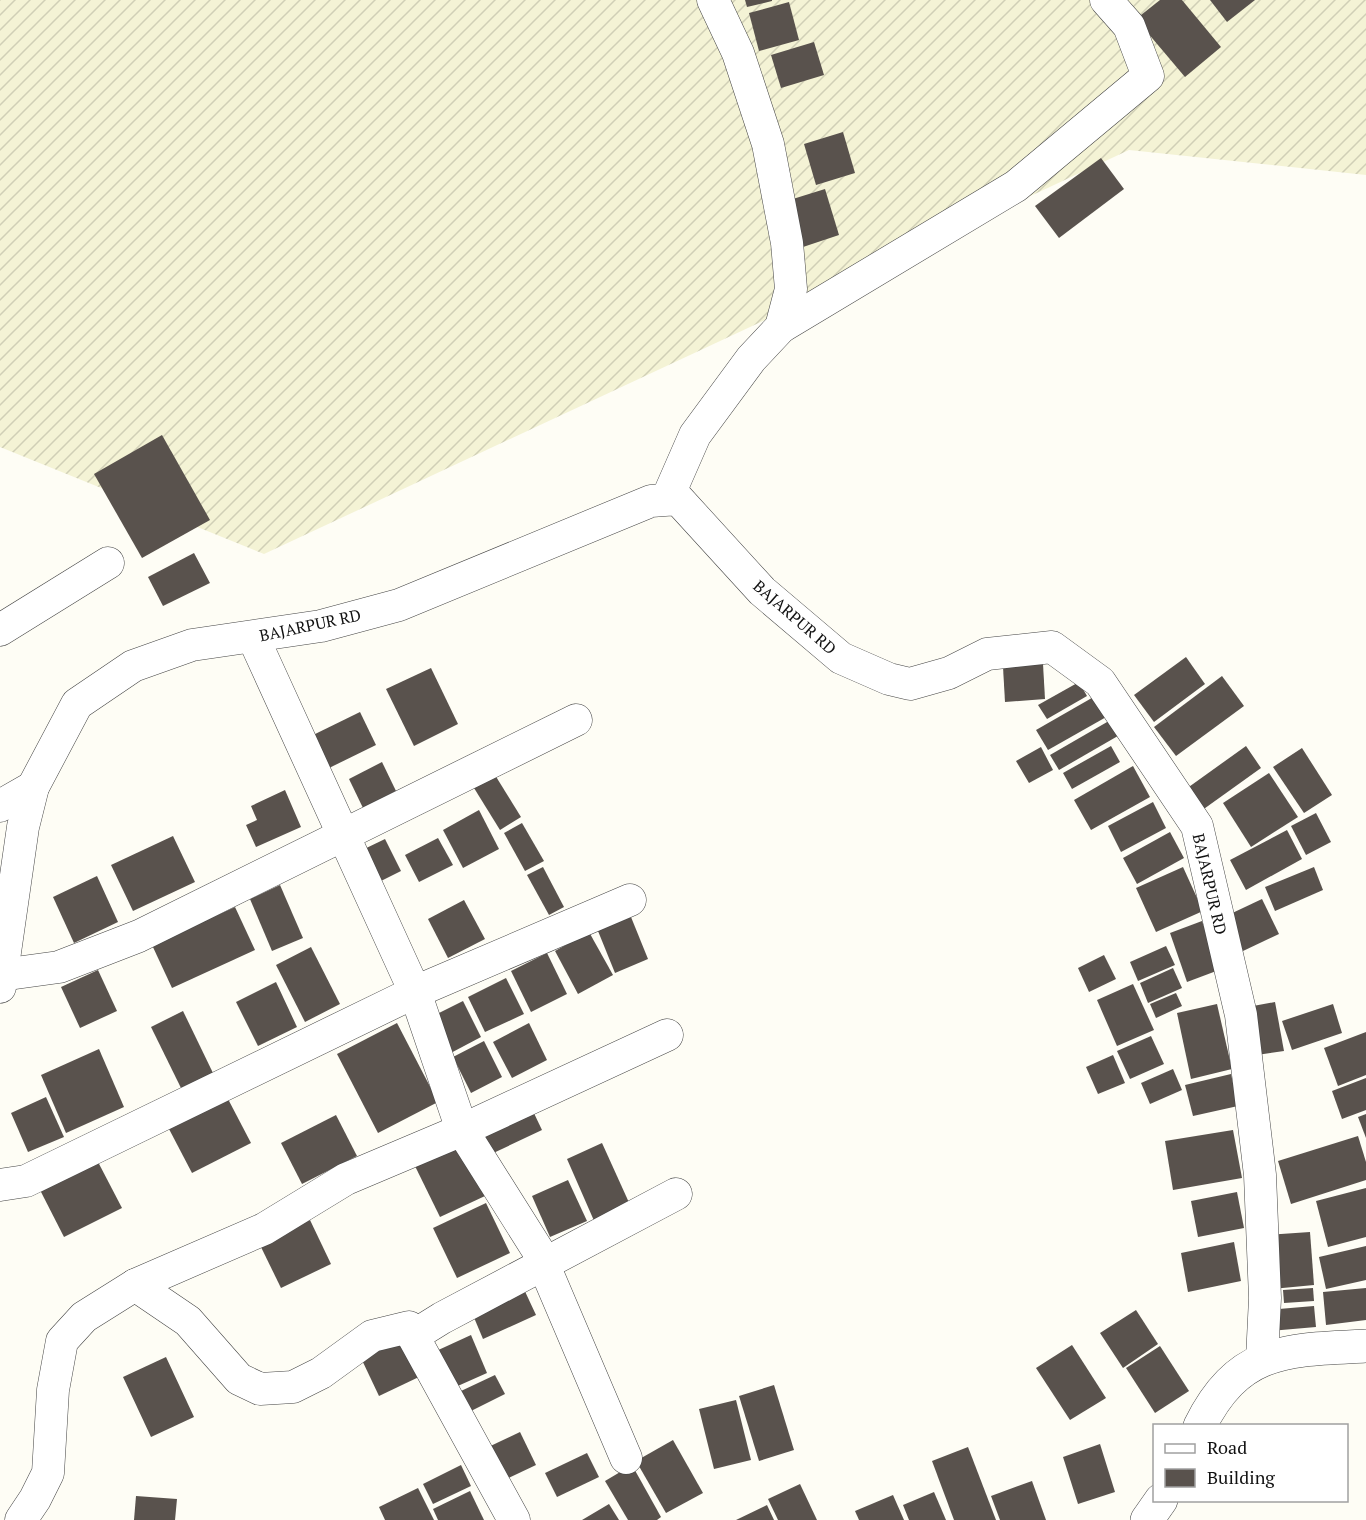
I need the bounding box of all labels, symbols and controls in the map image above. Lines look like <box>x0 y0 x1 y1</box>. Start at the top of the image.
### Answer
street label: BAJARPUR RD <box>749 575 841 659</box>
street label: BAJARPUR RD <box>257 604 363 646</box>
street label: BAJARPUR RD <box>1188 831 1232 937</box>
legend <box>1153 1424 1348 1502</box>
text: Road <box>1207 1435 1247 1459</box>
text: Building <box>1207 1465 1275 1489</box>

